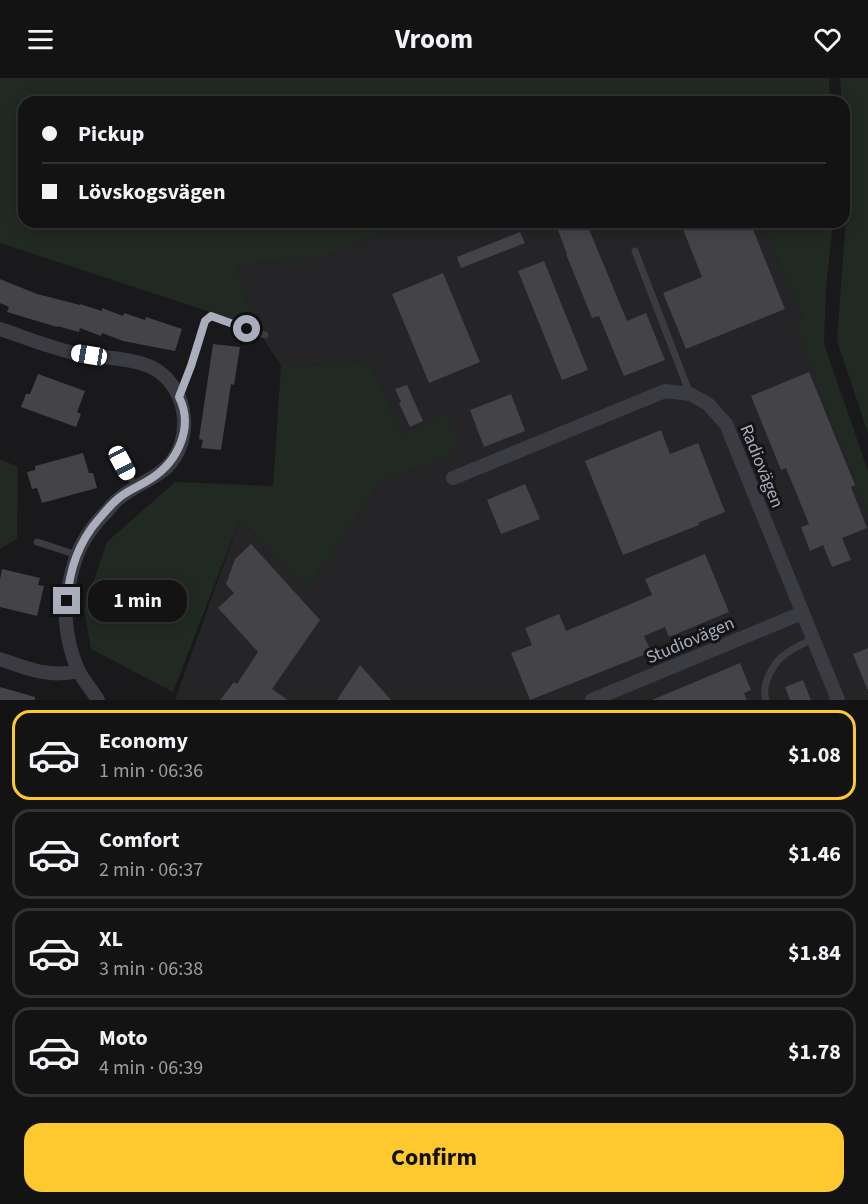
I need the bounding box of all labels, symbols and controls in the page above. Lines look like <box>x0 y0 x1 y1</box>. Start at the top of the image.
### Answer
text: Vroom <box>395 20 473 59</box>
icon: menu <box>24 23 57 56</box>
icon: heart <box>811 23 844 56</box>
text: Pickup <box>78 118 144 150</box>
text: Lövskogsvägen <box>78 176 226 208</box>
route start <box>233 315 260 342</box>
car <box>70 343 108 367</box>
street label: Radiovägen <box>733 421 790 512</box>
car <box>106 443 138 483</box>
callout: 1 min <box>88 580 187 622</box>
route end <box>53 587 80 614</box>
text: 1 min <box>113 587 162 615</box>
street label: Studiovägen <box>642 611 738 670</box>
text: Economy <box>99 725 188 757</box>
icon: car <box>27 728 81 782</box>
text: $1.08 <box>788 739 841 771</box>
text: 1 min · 06:36 <box>99 757 203 785</box>
text: Comfort <box>99 824 180 856</box>
icon: car <box>27 827 81 881</box>
text: $1.46 <box>788 838 841 870</box>
text: 2 min · 06:37 <box>99 856 203 884</box>
text: XL <box>99 923 123 955</box>
icon: car <box>27 926 81 980</box>
text: $1.84 <box>788 937 841 969</box>
text: 3 min · 06:38 <box>99 955 203 983</box>
text: Moto <box>99 1022 148 1054</box>
icon: car <box>27 1025 81 1079</box>
text: $1.78 <box>788 1036 841 1068</box>
text: 4 min · 06:39 <box>99 1054 203 1082</box>
button: Confirm <box>24 1123 844 1192</box>

